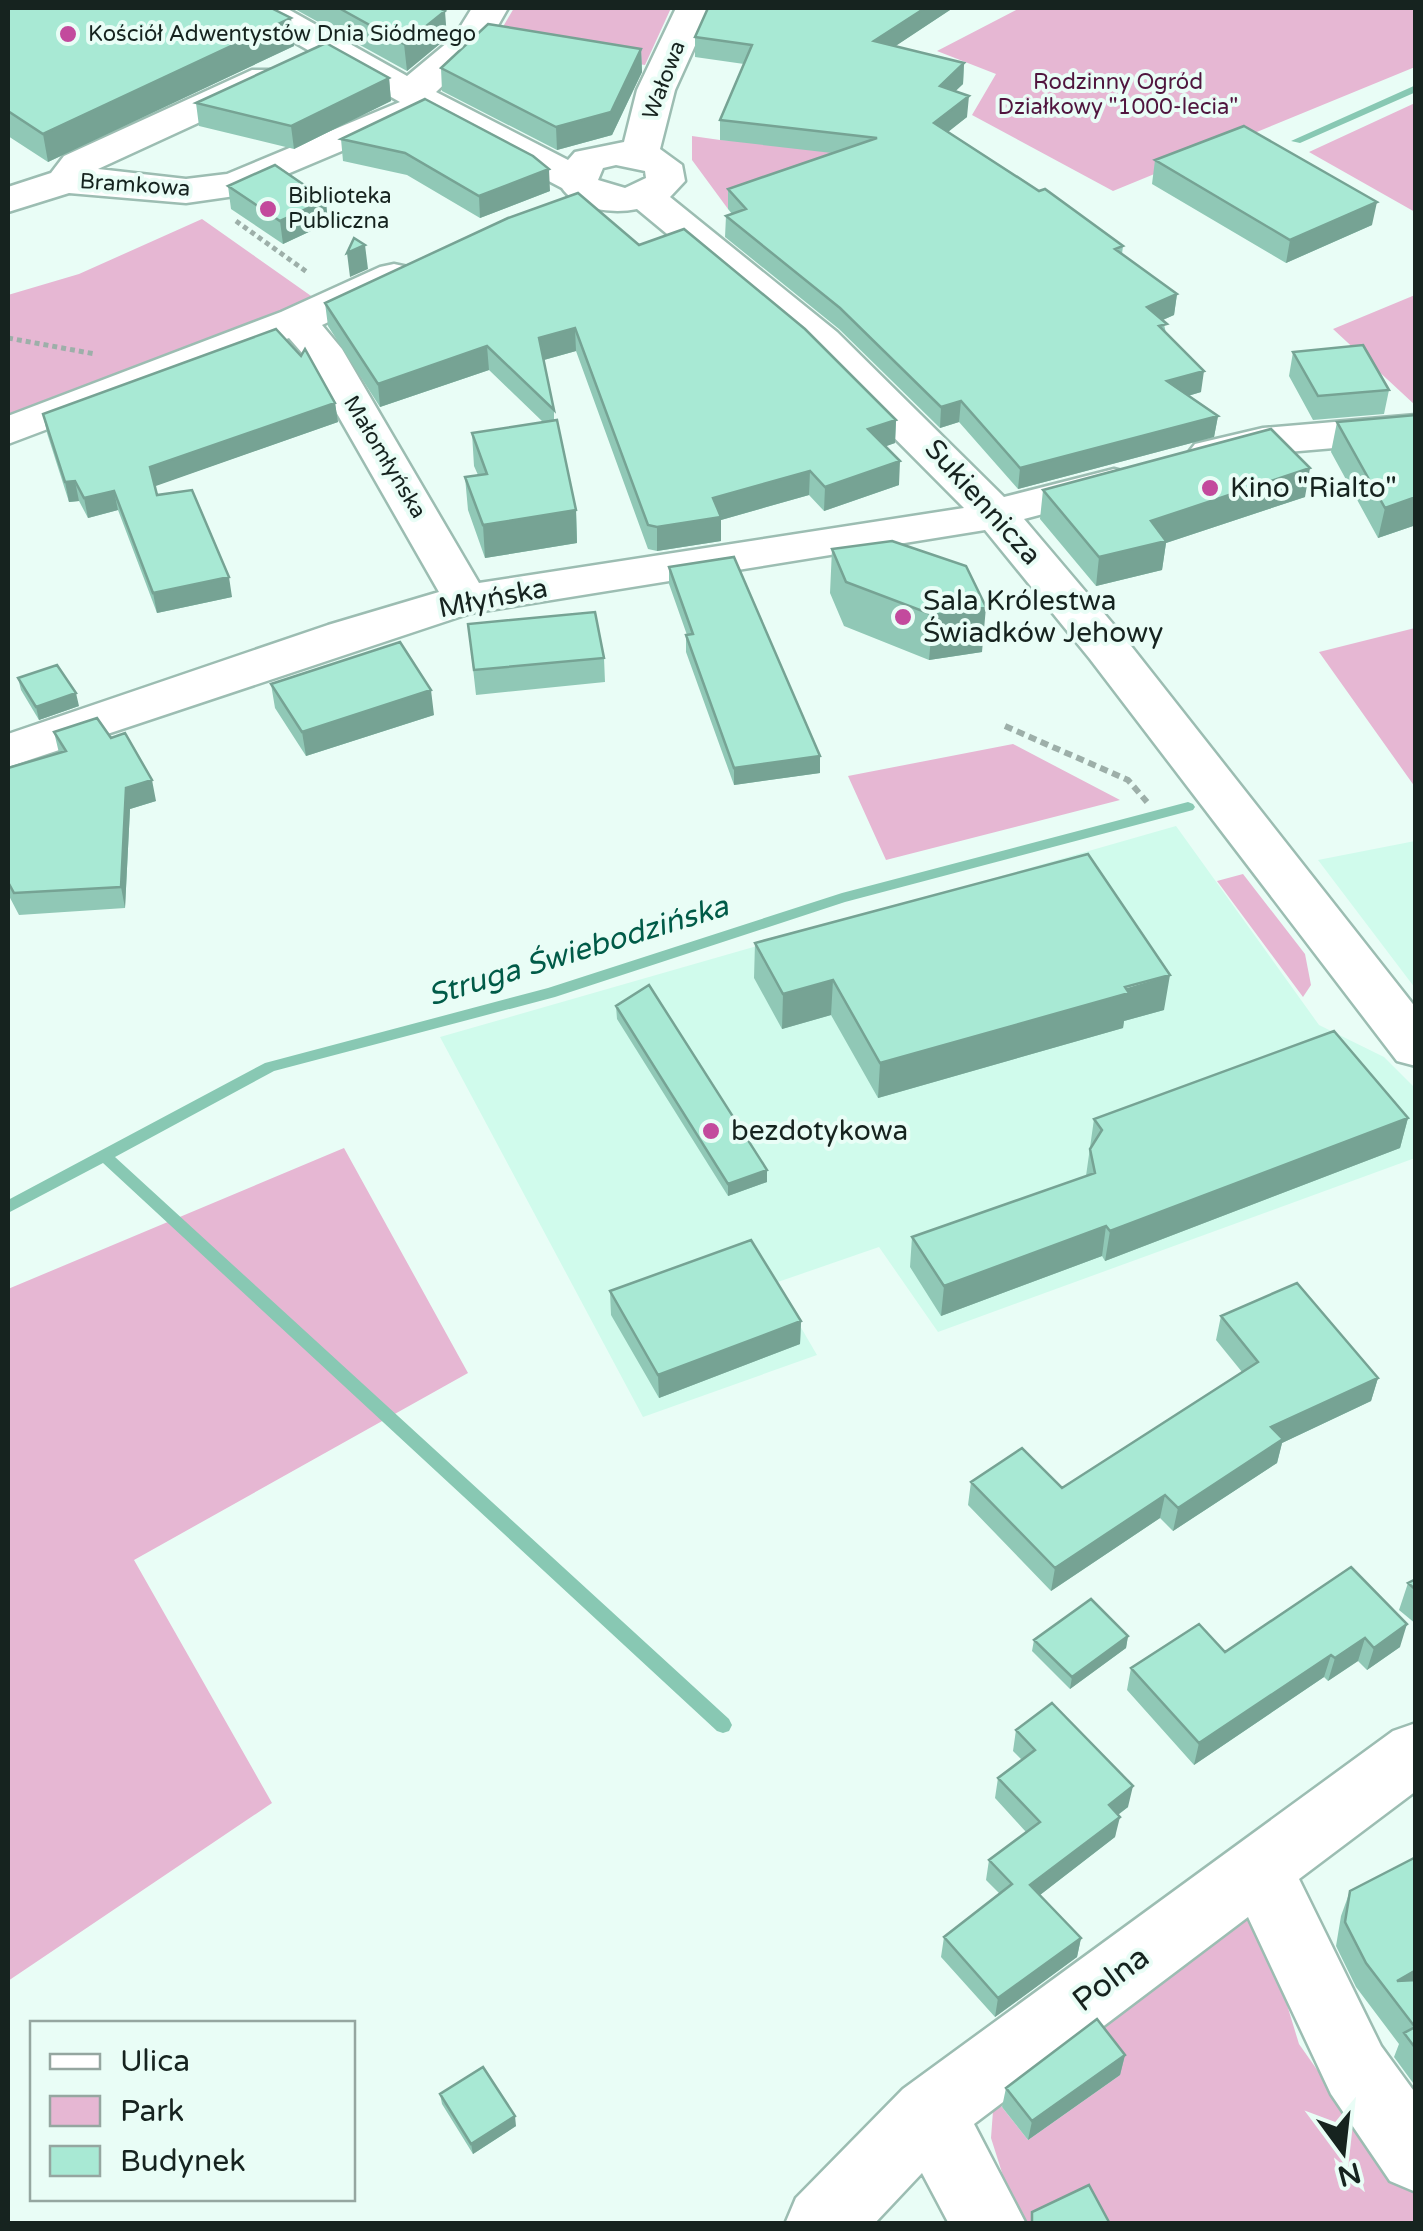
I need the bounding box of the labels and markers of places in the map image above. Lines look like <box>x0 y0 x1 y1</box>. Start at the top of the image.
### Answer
place label: Kościół Adwentystów Dnia Siódmego <box>88 21 476 47</box>
marker: Kościół Adwentystów Dnia Siódmego <box>57 23 79 45</box>
place label: Biblioteka Publiczna <box>288 183 392 234</box>
marker: Biblioteka Publiczna <box>257 198 279 220</box>
place label: Kino "Rialto" <box>1230 471 1397 505</box>
marker: Kino "Rialto" <box>1199 477 1221 499</box>
place label: Sala Królestwa Świadków Jehowy <box>923 584 1163 650</box>
marker: Sala Królestwa Świadków Jehowy <box>892 606 914 628</box>
place label: bezdotykowa <box>731 1114 908 1148</box>
marker: bezdotykowa <box>700 1120 722 1142</box>

